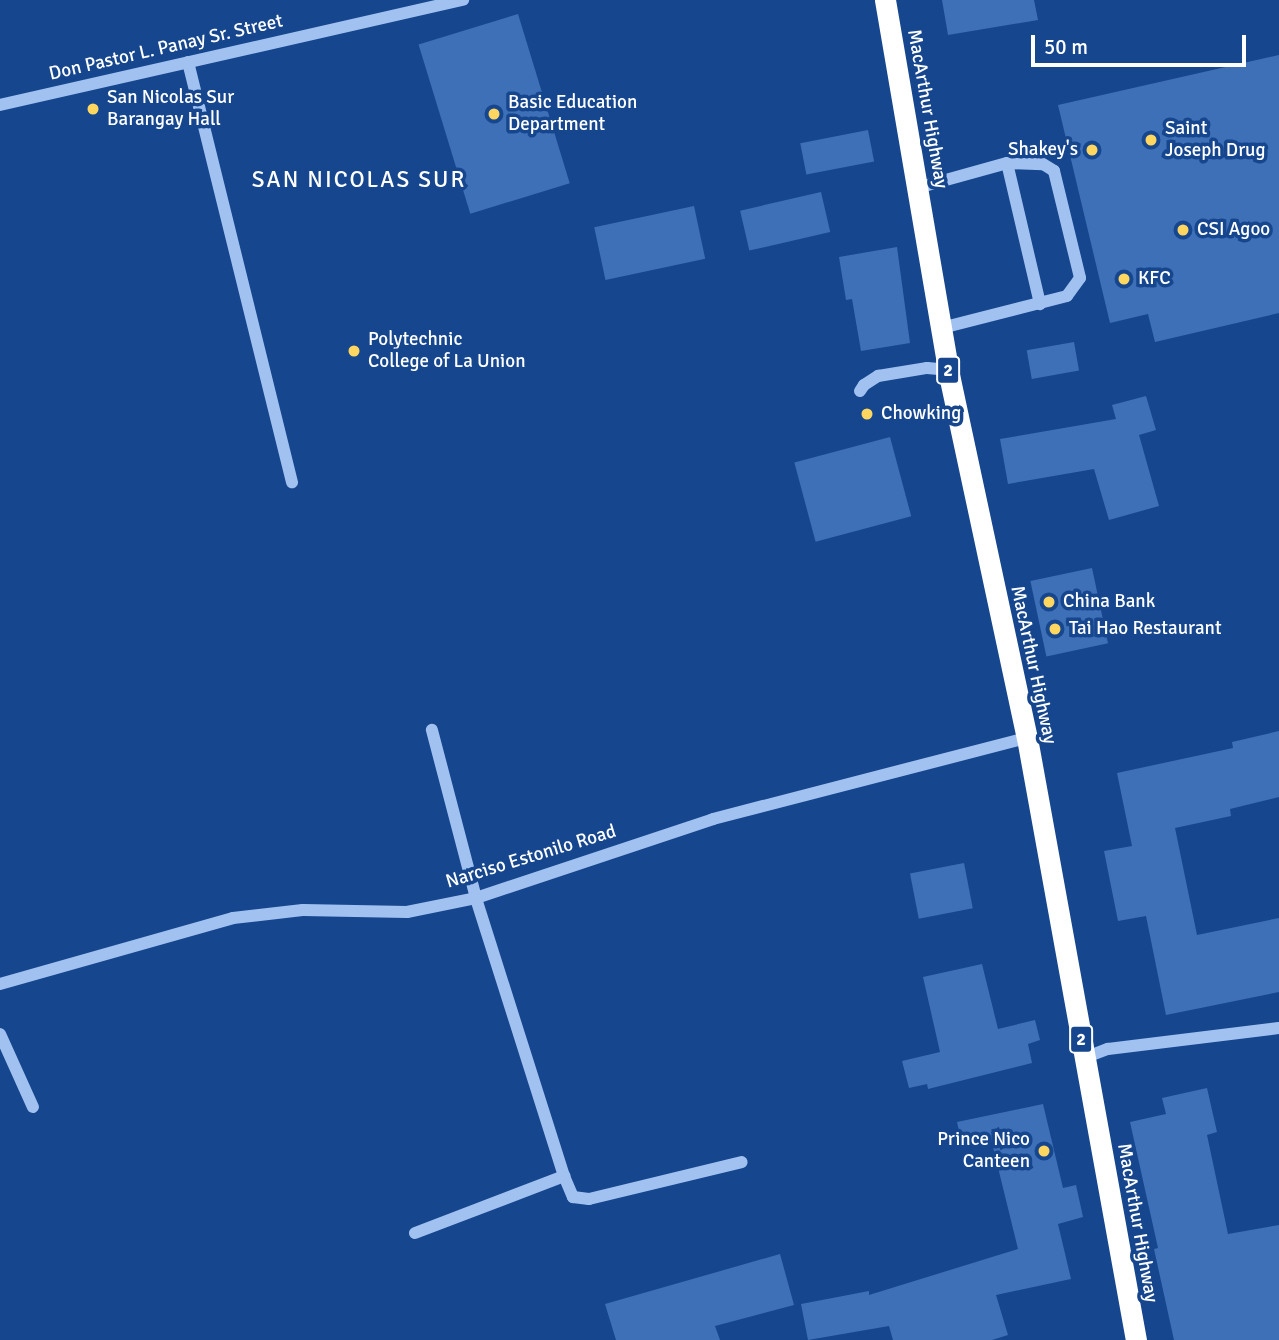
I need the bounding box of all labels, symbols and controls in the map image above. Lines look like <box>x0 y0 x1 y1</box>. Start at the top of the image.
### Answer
street label: Don Pastor L. Panay Sr. Street <box>47 10 285 86</box>
scale bar <box>1034 21 1249 65</box>
street label: MacArthur Highway <box>902 28 952 190</box>
text: 50 m <box>1044 34 1088 60</box>
place label: San Nicolas Sur Barangay Hall <box>107 87 234 131</box>
place label: Basic Education Department <box>508 92 637 136</box>
marker: San Nicolas Sur Barangay Hall <box>85 101 101 117</box>
marker: Basic Education Department <box>486 106 502 122</box>
place label: Saint Joseph Drug <box>1165 118 1266 162</box>
marker: Saint Joseph Drug <box>1143 132 1159 148</box>
place label: Shakey's <box>1008 139 1078 161</box>
marker: Shakey's <box>1084 142 1100 158</box>
district label: SAN NICOLAS SUR <box>254 166 464 194</box>
place label: CSI Agoo <box>1197 219 1270 241</box>
marker: CSI Agoo <box>1175 222 1191 238</box>
place label: KFC <box>1138 268 1171 290</box>
marker: KFC <box>1116 271 1132 287</box>
place label: Polytechnic College of La Union <box>368 329 526 373</box>
marker: Polytechnic College of La Union <box>346 343 362 359</box>
road number: 2 <box>936 356 960 384</box>
place label: Chowking <box>881 403 961 425</box>
marker: Chowking <box>859 406 875 422</box>
street label: MacArthur Highway <box>1005 584 1061 746</box>
place label: China Bank <box>1063 591 1155 613</box>
marker: China Bank <box>1041 594 1057 610</box>
place label: Tai Hao Restaurant <box>1069 618 1222 640</box>
marker: Tai Hao Restaurant <box>1047 621 1063 637</box>
street label: Narciso Estonilo Road <box>443 820 619 894</box>
road number: 2 <box>1069 1024 1093 1054</box>
place label: Prince Nico Canteen <box>937 1129 1030 1173</box>
street label: MacArthur Highway <box>1112 1142 1162 1304</box>
marker: Prince Nico Canteen <box>1036 1143 1052 1159</box>

